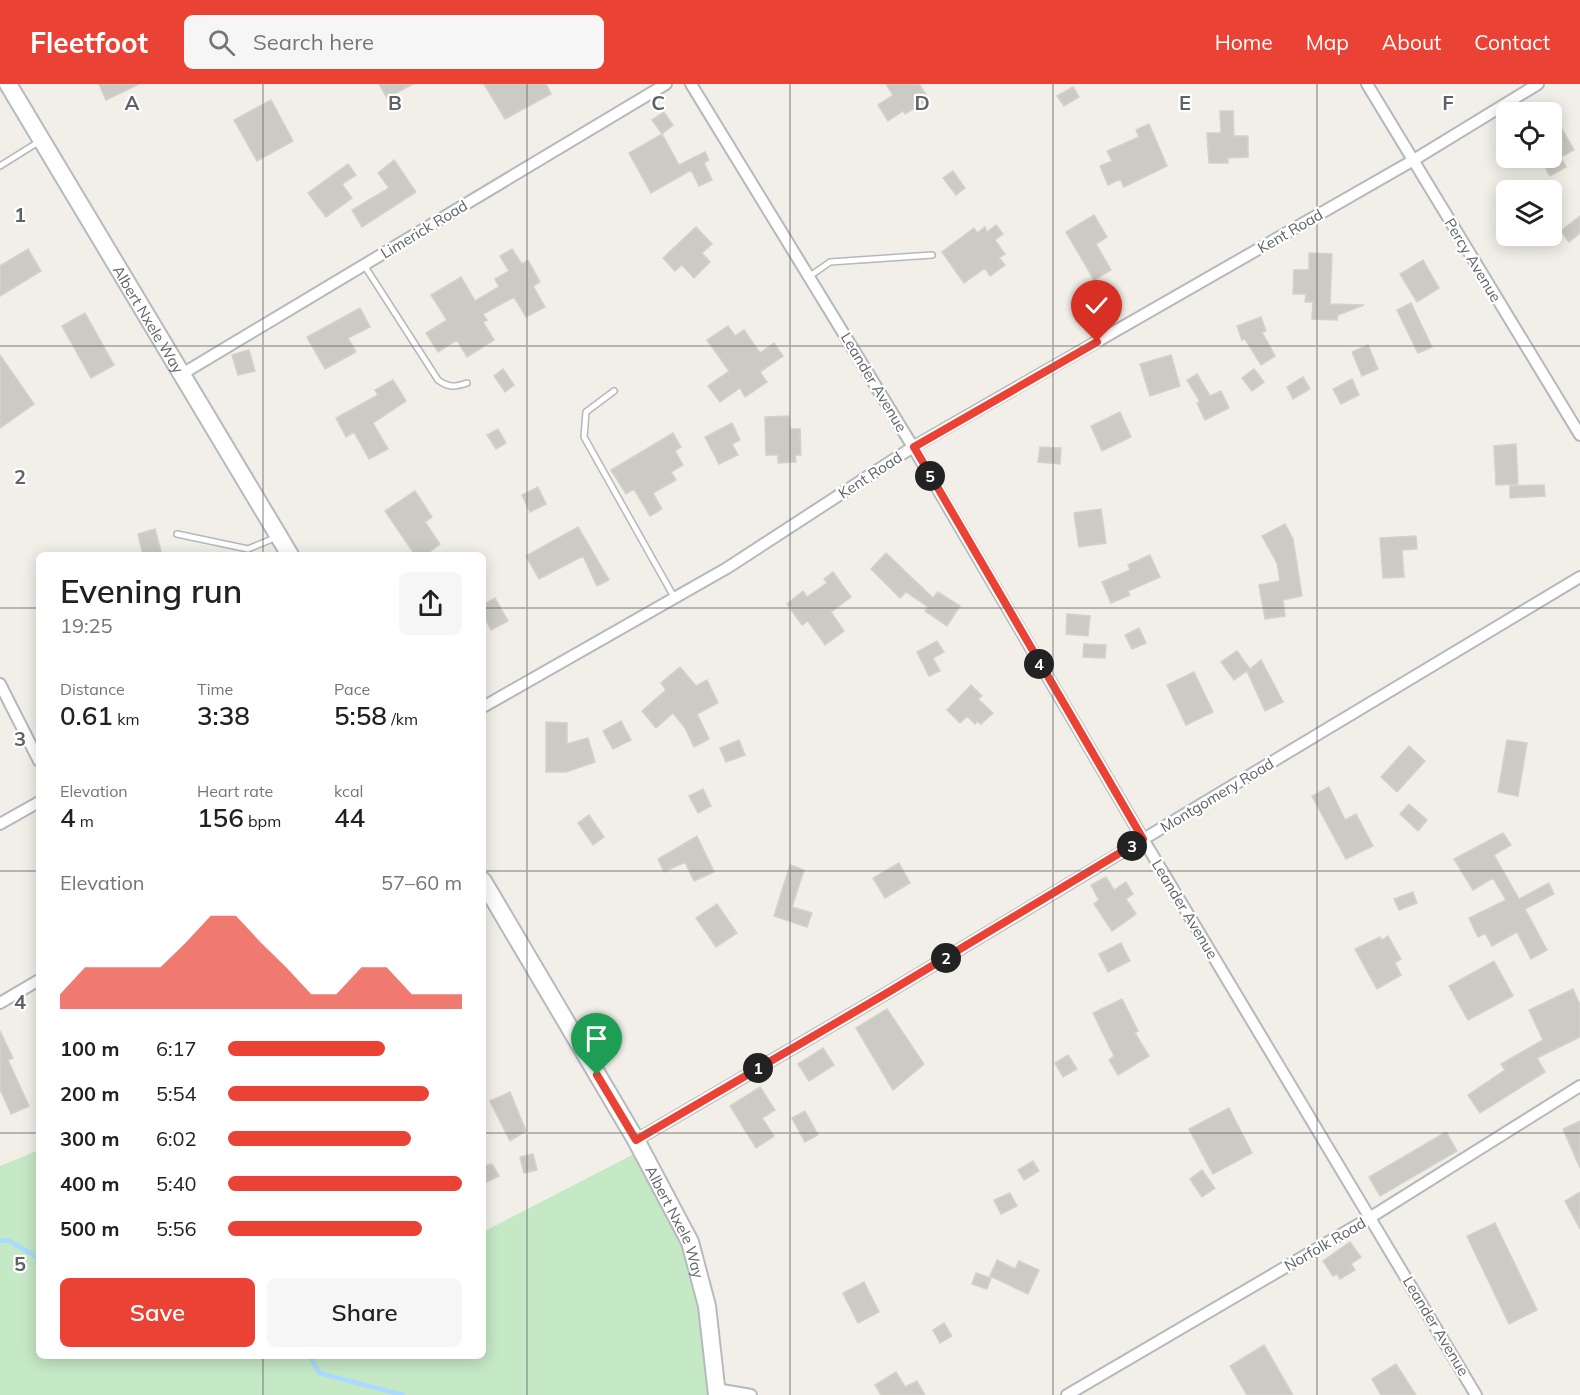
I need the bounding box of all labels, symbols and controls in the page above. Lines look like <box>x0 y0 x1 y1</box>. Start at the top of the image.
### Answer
search box <box>184 15 604 69</box>
text: Fleetfoot <box>30 25 148 60</box>
icon: search <box>205 26 238 59</box>
text: Search here <box>253 28 374 56</box>
text: Home <box>1215 29 1273 55</box>
text: Map <box>1306 29 1349 55</box>
text: About <box>1382 29 1441 55</box>
text: Contact <box>1474 29 1550 55</box>
text: A <box>125 90 140 115</box>
text: B <box>388 90 402 115</box>
text: C <box>651 90 665 115</box>
text: D <box>914 90 930 115</box>
text: E <box>1179 90 1191 115</box>
text: F <box>1442 90 1454 115</box>
map controls <box>1496 102 1562 246</box>
button: locate <box>1496 102 1562 168</box>
button: layers <box>1496 180 1562 246</box>
street label: Limerick Road <box>377 196 471 262</box>
text: 1 <box>14 202 26 227</box>
street label: Kent Road <box>1254 205 1326 257</box>
street label: Percy Avenue <box>1441 215 1505 305</box>
street label: Albert Nxele Way <box>109 262 188 377</box>
pin <box>1071 280 1122 342</box>
icon: check <box>1080 289 1113 322</box>
street label: Leander Avenue <box>837 329 911 435</box>
street label: Kent Road <box>835 447 905 503</box>
pin: 5 <box>915 461 945 491</box>
text: 2 <box>14 464 26 489</box>
text: 5 <box>925 466 935 486</box>
text: Evening run <box>60 570 242 611</box>
button: share <box>399 572 462 635</box>
text: 19:25 <box>60 613 113 638</box>
pin: 4 <box>1024 649 1054 679</box>
text: 4 <box>1034 654 1044 674</box>
text: Distance <box>60 679 125 699</box>
text: Time <box>197 679 233 699</box>
text: Pace <box>334 679 370 699</box>
text: 0.61 <box>60 699 113 732</box>
text: 3:38 <box>197 699 250 732</box>
text: 5:58 <box>334 699 387 732</box>
text: km <box>113 709 139 729</box>
text: /km <box>387 709 418 729</box>
text: 3 <box>14 726 26 751</box>
street label: Montgomery Road <box>1157 754 1277 836</box>
text: Elevation <box>60 781 128 801</box>
text: Heart rate <box>197 781 273 801</box>
text: kcal <box>334 781 363 801</box>
text: 4 <box>60 801 76 834</box>
text: 156 <box>197 801 244 834</box>
text: 44 <box>334 801 365 834</box>
text: m <box>76 811 94 831</box>
text: bpm <box>244 811 281 831</box>
pin: 3 <box>1117 831 1147 861</box>
text: 3 <box>1127 836 1137 856</box>
street label: Leander Avenue <box>1148 856 1222 962</box>
text: Elevation <box>60 870 145 895</box>
text: 57–60 m <box>381 870 462 895</box>
pin: 2 <box>931 943 961 973</box>
text: 2 <box>941 948 951 968</box>
text: 4 <box>14 989 26 1014</box>
pin <box>571 1013 622 1075</box>
icon: arrive <box>580 1022 613 1055</box>
text: 100 m <box>60 1036 119 1061</box>
text: 6:17 <box>156 1036 197 1061</box>
pin: 1 <box>743 1053 773 1083</box>
text: 1 <box>753 1058 763 1078</box>
text: 200 m <box>60 1081 119 1106</box>
text: 5:54 <box>156 1081 197 1106</box>
text: 300 m <box>60 1126 119 1151</box>
text: 6:02 <box>156 1126 197 1151</box>
street label: Albert Nxele Way <box>642 1162 709 1280</box>
text: 400 m <box>60 1171 119 1196</box>
text: 5:40 <box>156 1171 197 1196</box>
street label: Norfolk Road <box>1281 1213 1369 1275</box>
text: 500 m <box>60 1216 119 1241</box>
text: 5:56 <box>156 1216 197 1241</box>
text: 5 <box>14 1251 26 1276</box>
street label: Leander Avenue <box>1399 1273 1473 1379</box>
button: Save <box>60 1278 255 1347</box>
button: Share <box>267 1278 462 1347</box>

